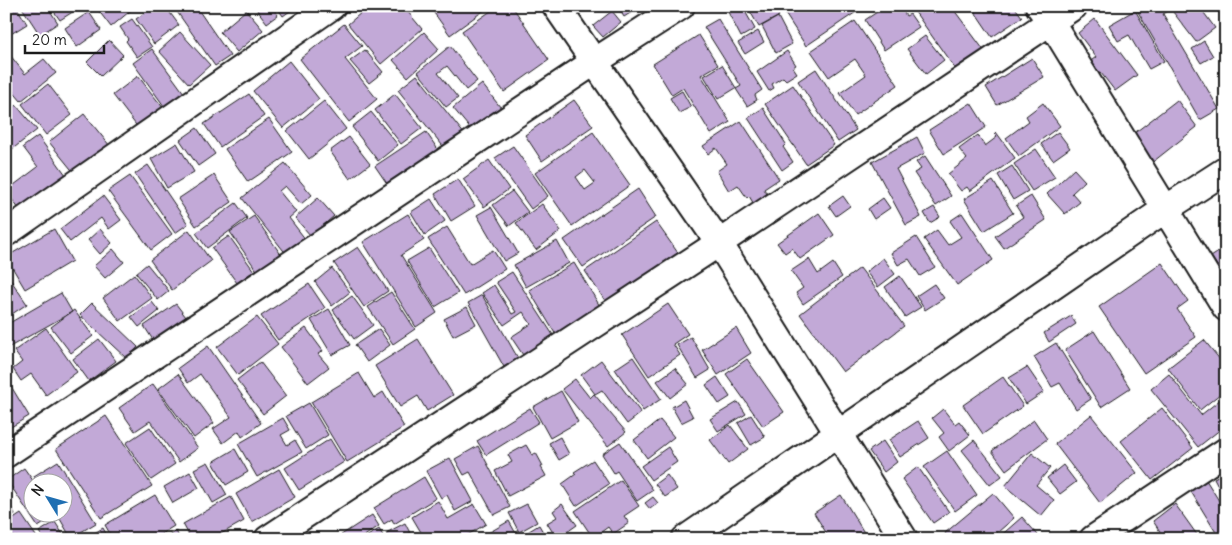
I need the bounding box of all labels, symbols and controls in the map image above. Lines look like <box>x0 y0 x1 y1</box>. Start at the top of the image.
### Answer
scale bar <box>25 22 104 54</box>
text: 20 m <box>32 30 67 49</box>
north arrow <box>22 472 72 522</box>
text: N <box>28 481 48 499</box>

